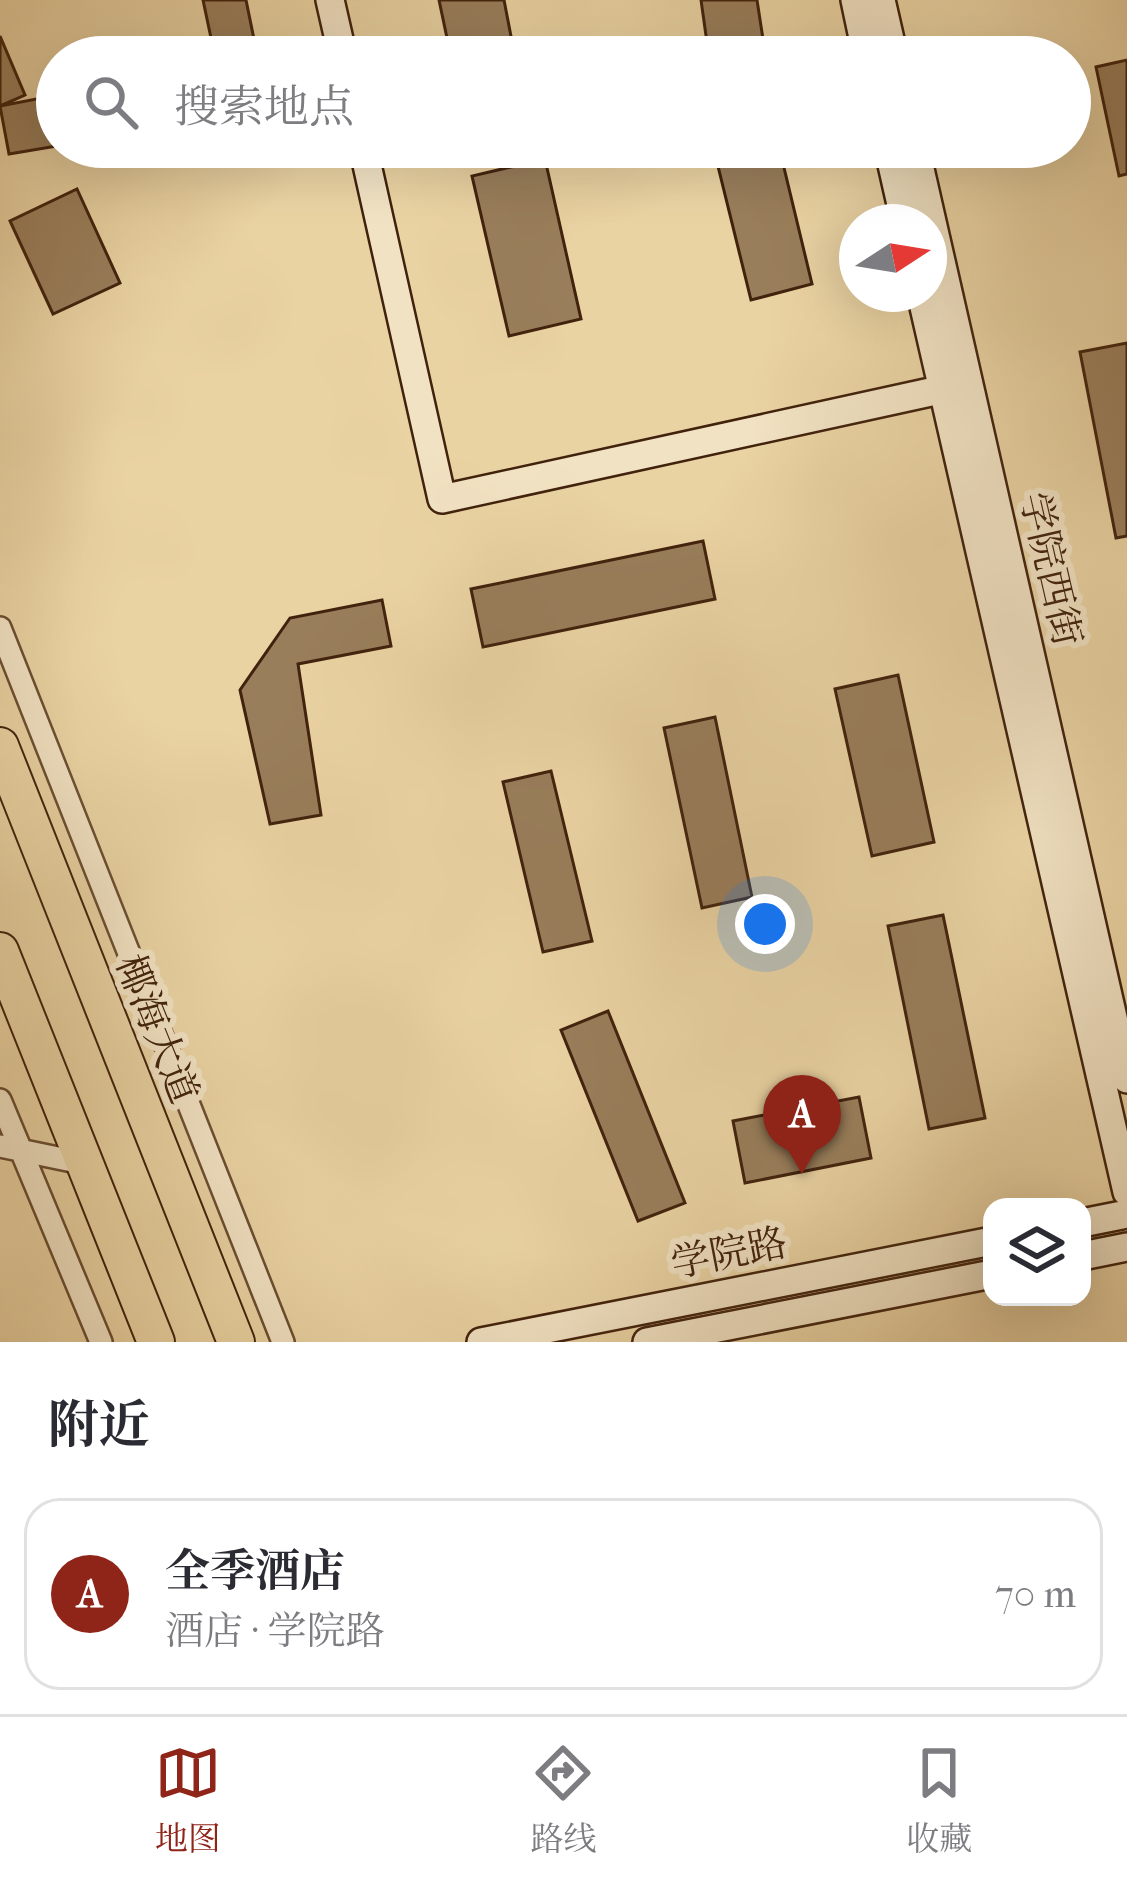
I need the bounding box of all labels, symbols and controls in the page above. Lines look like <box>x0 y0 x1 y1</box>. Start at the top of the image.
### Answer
search box <box>36 36 1091 168</box>
icon: search <box>78 69 144 135</box>
text: 搜索地点 <box>174 81 354 134</box>
north arrow <box>839 204 947 312</box>
street label: 学院西街 <box>1011 488 1091 650</box>
your location <box>735 894 795 954</box>
street label: 椰海大道 <box>106 948 208 1110</box>
pin: A <box>763 1075 841 1174</box>
map controls <box>983 1198 1091 1306</box>
button: layers <box>983 1198 1091 1306</box>
street label: 学院路 <box>667 1219 791 1287</box>
text: 附近 <box>48 1395 150 1455</box>
text: 全季酒店 <box>165 1545 345 1598</box>
text: A <box>77 1571 103 1617</box>
text: 70 m <box>995 1571 1076 1617</box>
text: 酒店 · 学院路 <box>165 1608 385 1654</box>
tab: 地图 <box>155 1740 221 1859</box>
tab: 路线 <box>530 1740 596 1859</box>
tab: 收藏 <box>906 1740 972 1859</box>

